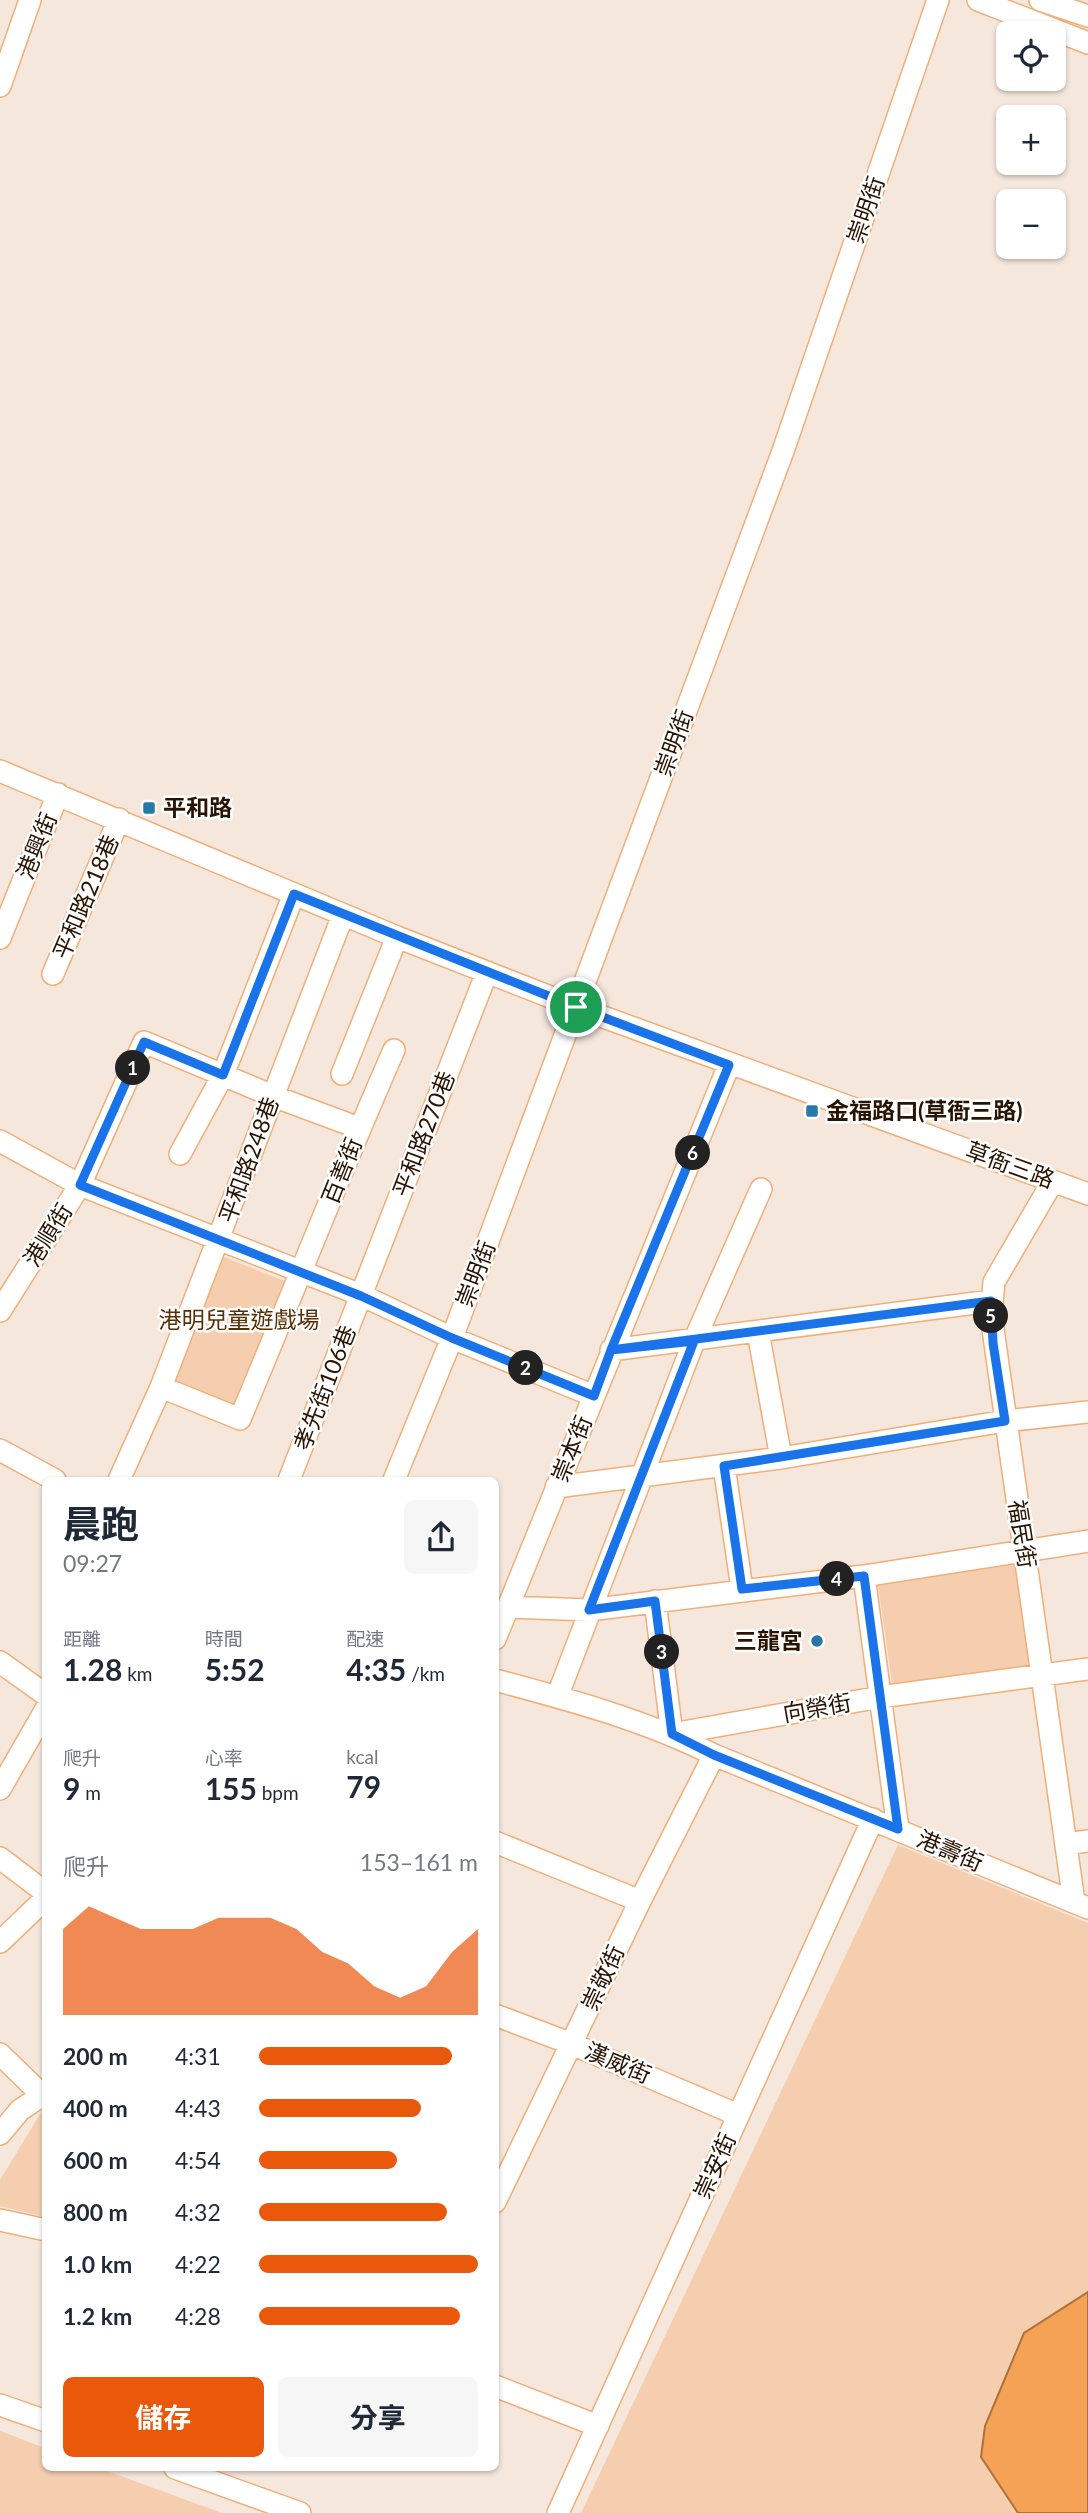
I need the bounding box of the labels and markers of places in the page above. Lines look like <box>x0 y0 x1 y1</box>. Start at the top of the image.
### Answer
place label: 平和路 <box>163 793 232 821</box>
marker: 平和路 <box>141 800 157 816</box>
pin <box>546 977 606 1037</box>
pin: 1 <box>116 1050 150 1086</box>
place label: 金福路口(草衙三路) <box>826 1096 1023 1124</box>
marker: 金福路口(草衙三路) <box>804 1103 820 1119</box>
pin: 6 <box>676 1136 710 1170</box>
pin: 5 <box>974 1298 1009 1334</box>
pin: 2 <box>508 1350 544 1386</box>
pin: 4 <box>820 1562 854 1596</box>
place label: 三龍宮 <box>734 1626 803 1654</box>
marker: 三龍宮 <box>809 1633 825 1649</box>
pin: 3 <box>644 1634 680 1670</box>

